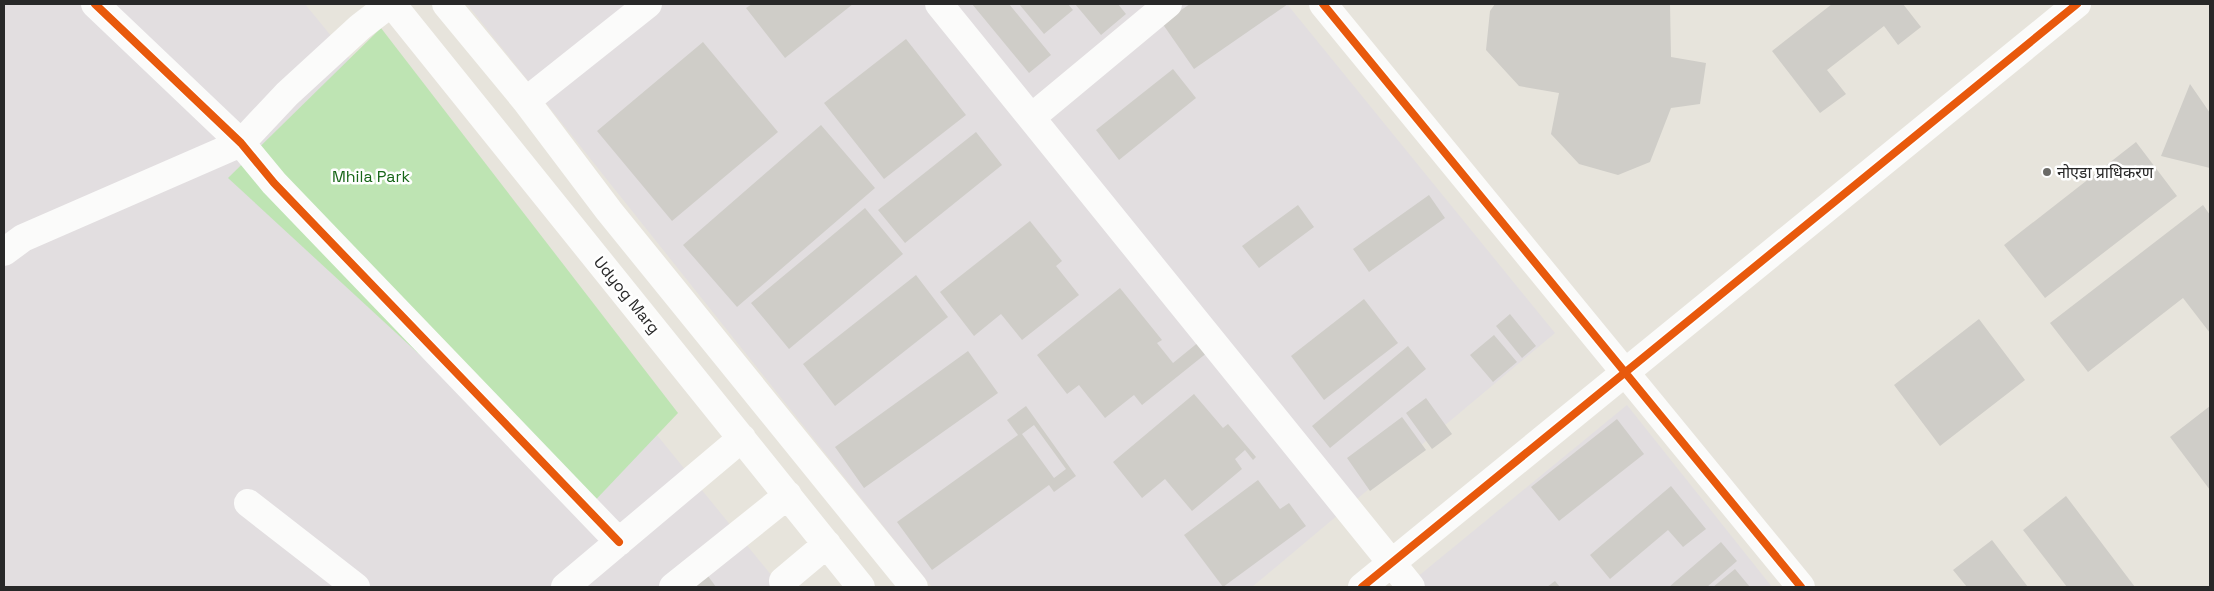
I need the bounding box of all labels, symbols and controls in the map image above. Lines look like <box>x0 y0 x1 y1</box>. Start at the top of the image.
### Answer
place label: नोएडा प्राधिकरण <box>2057 162 2154 183</box>
park label: Mhila Park <box>332 166 410 187</box>
marker: नोएडा प्राधिकरण <box>2041 166 2053 178</box>
street label: Udyog Marg <box>589 252 665 338</box>

